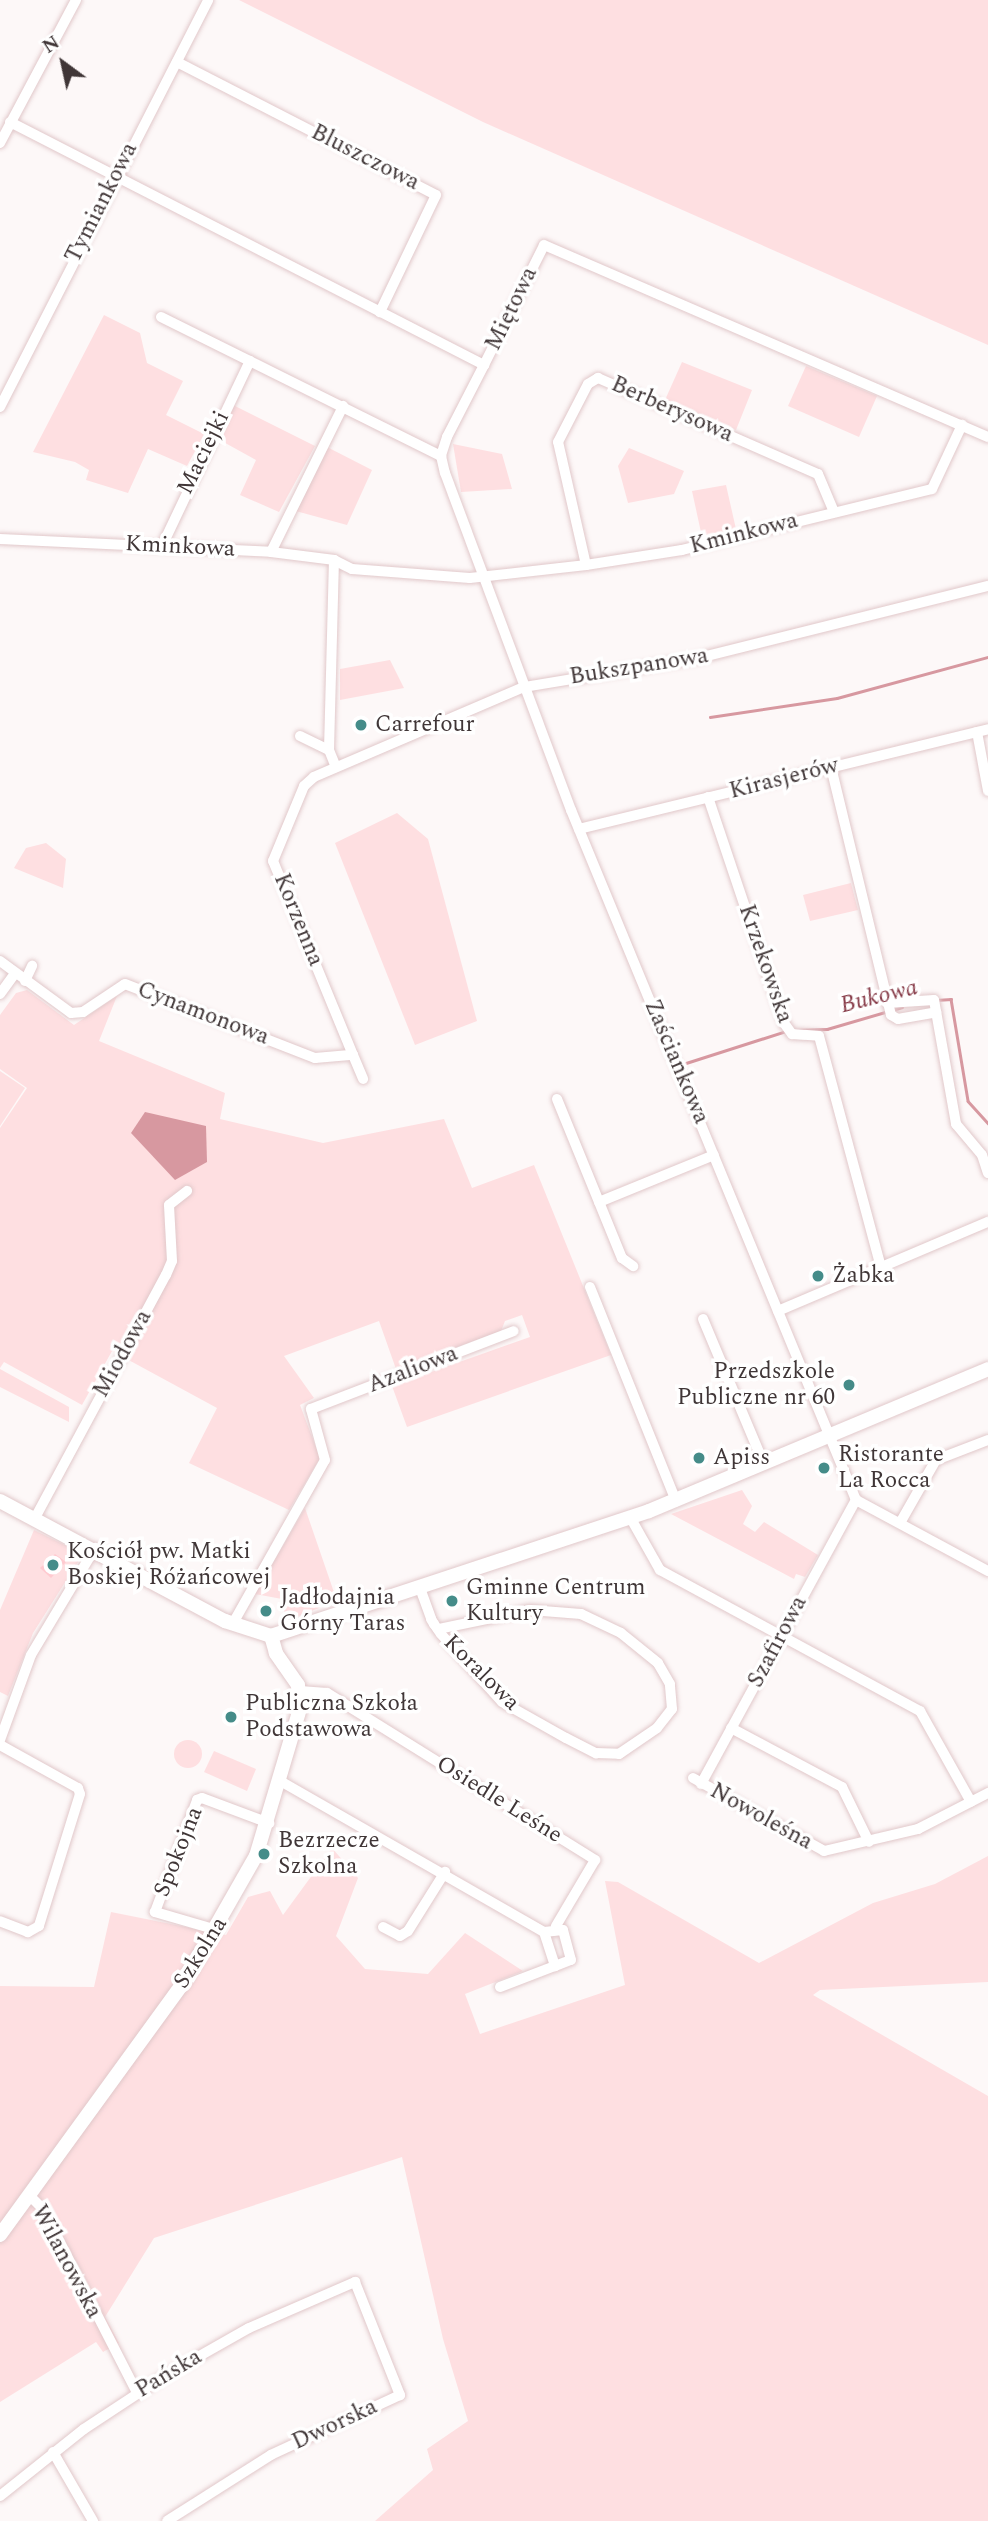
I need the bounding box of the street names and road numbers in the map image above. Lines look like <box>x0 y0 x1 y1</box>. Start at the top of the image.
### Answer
street label: Bluszczowa <box>306 119 424 197</box>
street label: Tymiankowa <box>60 138 144 268</box>
street label: Miętowa <box>480 263 544 355</box>
street label: Berberysowa <box>607 371 737 449</box>
street label: Maciejki <box>172 407 236 499</box>
street label: Kminkowa <box>687 507 801 561</box>
street label: Kminkowa <box>124 530 236 564</box>
street label: Bukszpanowa <box>568 642 710 692</box>
street label: Kirasjerów <box>727 752 841 806</box>
street label: Korzenna <box>267 870 329 970</box>
street label: Krzekowska <box>732 901 798 1027</box>
street label: Cynamonowa <box>133 976 273 1052</box>
street label: Zaściankowa <box>637 996 715 1128</box>
street label: Miodowa <box>88 1305 158 1403</box>
street label: Azaliowa <box>364 1340 462 1400</box>
street label: Szafirowa <box>742 1591 814 1693</box>
street label: Koralowa <box>437 1629 525 1717</box>
street label: Osiedle Leśne <box>431 1750 567 1850</box>
street label: Nowoleśna <box>705 1778 817 1856</box>
street label: Spokojna <box>149 1803 209 1901</box>
street label: Szkolna <box>168 1912 234 1994</box>
street label: Wilanowska <box>25 2201 107 2323</box>
street label: Pańska <box>131 2343 207 2405</box>
street label: Dworska <box>288 2393 382 2457</box>

